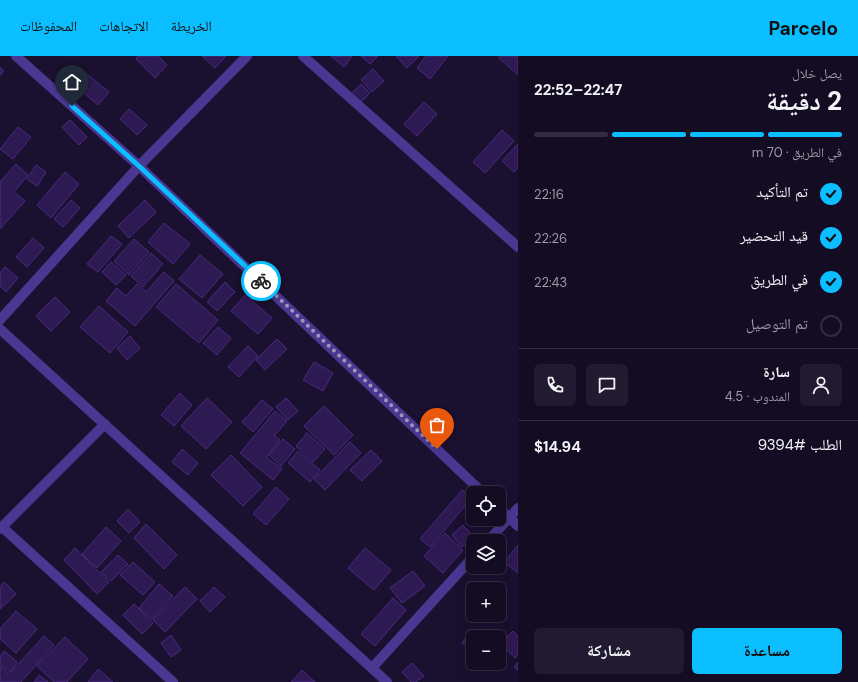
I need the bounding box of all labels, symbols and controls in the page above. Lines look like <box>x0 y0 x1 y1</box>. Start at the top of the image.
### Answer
text: Parcelo <box>769 16 838 41</box>
text: المحفوظات <box>20 17 77 35</box>
text: الاتجاهات <box>99 17 149 35</box>
text: الخريطة <box>171 17 212 35</box>
pin <box>55 65 89 106</box>
text: يصل خلال <box>792 65 842 82</box>
icon: home <box>61 71 83 93</box>
text: 22:47–22:52 <box>534 80 622 100</box>
text: 2 دقيقة <box>766 84 842 118</box>
text: في الطريق · 70 m <box>752 144 842 161</box>
text: تم التأكيد <box>756 182 808 202</box>
icon: check <box>820 183 842 205</box>
text: 22:16 <box>534 186 564 203</box>
text: قيد التحضير <box>740 226 808 246</box>
icon: check <box>820 227 842 249</box>
text: 22:26 <box>534 230 567 247</box>
courier <box>241 261 281 301</box>
icon: bike <box>250 270 272 292</box>
text: في الطريق <box>750 270 808 290</box>
icon: check <box>820 271 842 293</box>
text: 22:43 <box>534 274 567 291</box>
text: تم التوصيل <box>746 314 808 334</box>
text: سارة <box>763 362 790 382</box>
button: phone <box>534 364 576 406</box>
button: chat <box>586 364 628 406</box>
button: person <box>800 364 842 406</box>
text: المندوب · 4.5 <box>725 388 790 405</box>
pin <box>420 408 454 449</box>
icon: bag <box>426 414 448 436</box>
text: الطلب #9394 <box>758 435 842 455</box>
text: $14.94 <box>534 437 581 457</box>
map controls <box>466 486 506 670</box>
button: locate <box>466 486 506 526</box>
button: layers <box>466 534 506 574</box>
button: + <box>466 582 506 622</box>
button: مشاركة <box>534 628 684 674</box>
button: مساعدة <box>692 628 842 674</box>
button: − <box>466 630 506 670</box>

